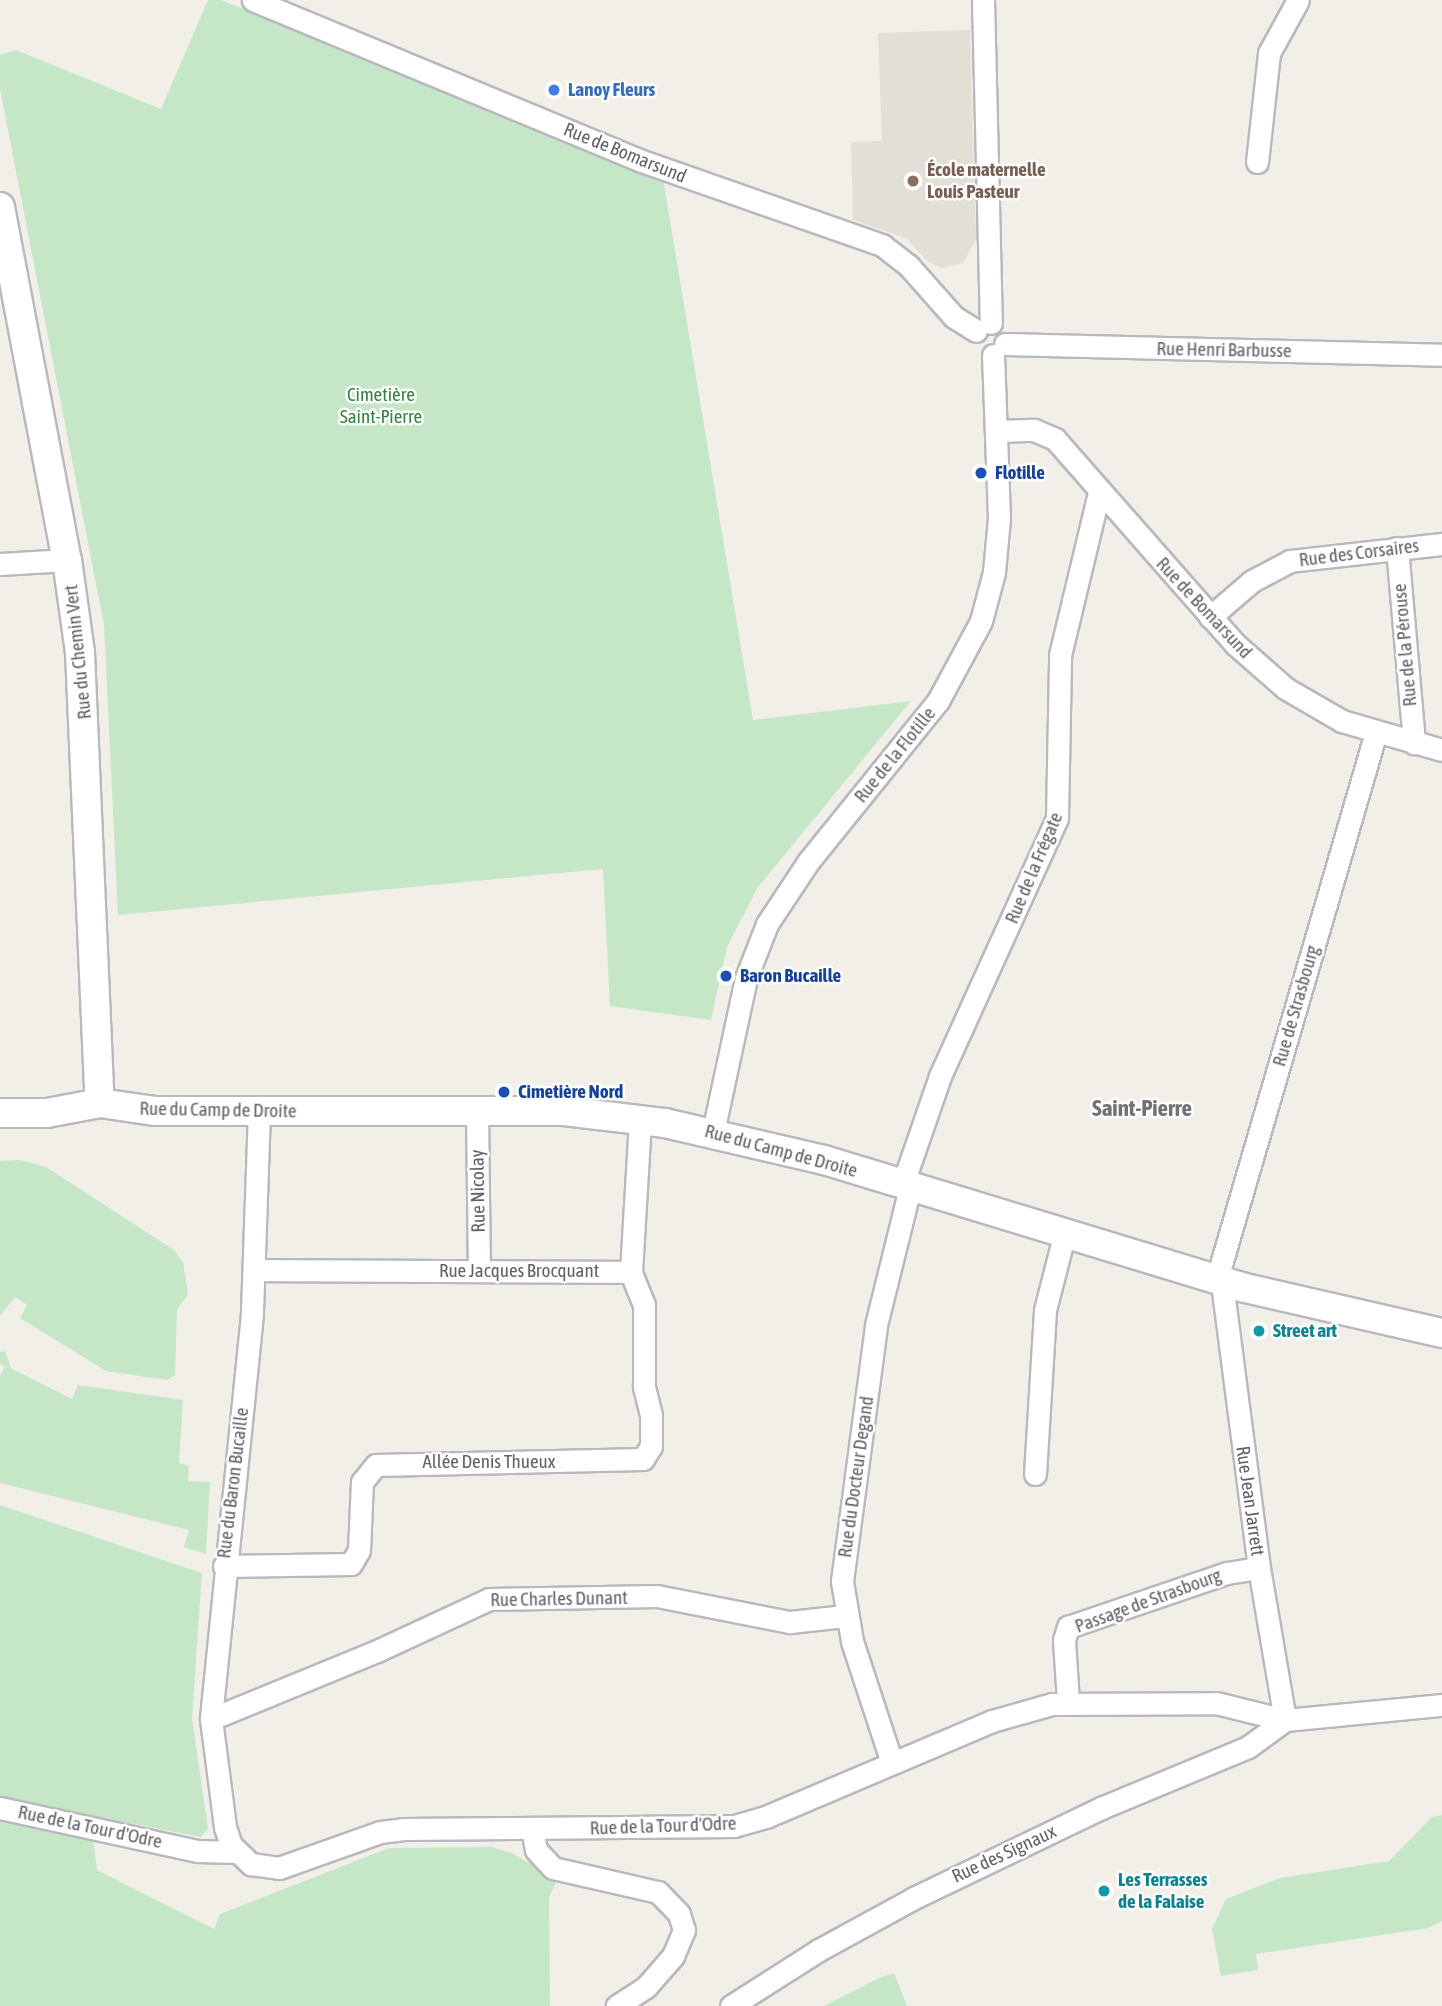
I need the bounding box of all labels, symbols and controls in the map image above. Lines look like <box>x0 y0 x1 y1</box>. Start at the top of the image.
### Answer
place label: Lanoy Fleurs <box>568 79 655 101</box>
marker: Lanoy Fleurs <box>546 82 562 98</box>
street label: Rue de Bomarsund <box>560 118 690 188</box>
place label: École maternelle Louis Pasteur <box>927 159 1046 203</box>
marker: École maternelle Louis Pasteur <box>905 173 921 189</box>
street label: Rue Henri Barbusse <box>1156 337 1292 363</box>
park label: Cimetière Saint-Pierre <box>340 384 422 428</box>
place label: Flotille <box>995 462 1045 484</box>
marker: Flotille <box>973 465 989 481</box>
street label: Rue des Corsaires <box>1298 534 1420 572</box>
street label: Rue de Bomarsund <box>1151 553 1257 663</box>
street label: Rue de la Pérouse <box>1388 583 1422 707</box>
street label: Rue du Chemin Vert <box>60 584 96 720</box>
street label: Rue de la Flotille <box>850 703 940 807</box>
street label: Rue de la Frégate <box>1000 809 1068 927</box>
street label: Rue de Strasbourg <box>1268 943 1324 1069</box>
place label: Baron Bucaille <box>740 965 841 987</box>
marker: Baron Bucaille <box>718 968 734 984</box>
place label: Cimetière Nord <box>518 1081 623 1103</box>
marker: Cimetière Nord <box>496 1084 512 1100</box>
district label: Saint-Pierre <box>1092 1094 1192 1122</box>
street label: Rue du Camp de Droite <box>139 1097 297 1123</box>
street label: Rue du Camp de Droite <box>702 1120 860 1182</box>
street label: Rue Nicolay <box>466 1149 490 1233</box>
street label: Rue Jacques Brocquant <box>439 1260 599 1282</box>
place label: Street art <box>1273 1320 1337 1342</box>
marker: Street art <box>1251 1323 1267 1339</box>
street label: Rue du Docteur Degand <box>833 1395 879 1559</box>
street label: Rue du Baron Bucaille <box>212 1406 254 1560</box>
street label: Rue Jean Jarrett <box>1231 1444 1269 1558</box>
street label: Allée Denis Thueux <box>423 1451 555 1473</box>
street label: Passage de Strasbourg <box>1072 1564 1224 1638</box>
street label: Rue Charles Dunant <box>490 1586 628 1612</box>
street label: Rue de la Tour d'Odre <box>16 1801 164 1853</box>
street label: Rue de la Tour d'Odre <box>589 1812 737 1840</box>
street label: Rue des Signaux <box>948 1820 1060 1888</box>
place label: Les Terrasses de la Falaise <box>1118 1869 1208 1913</box>
marker: Les Terrasses de la Falaise <box>1096 1883 1112 1899</box>

